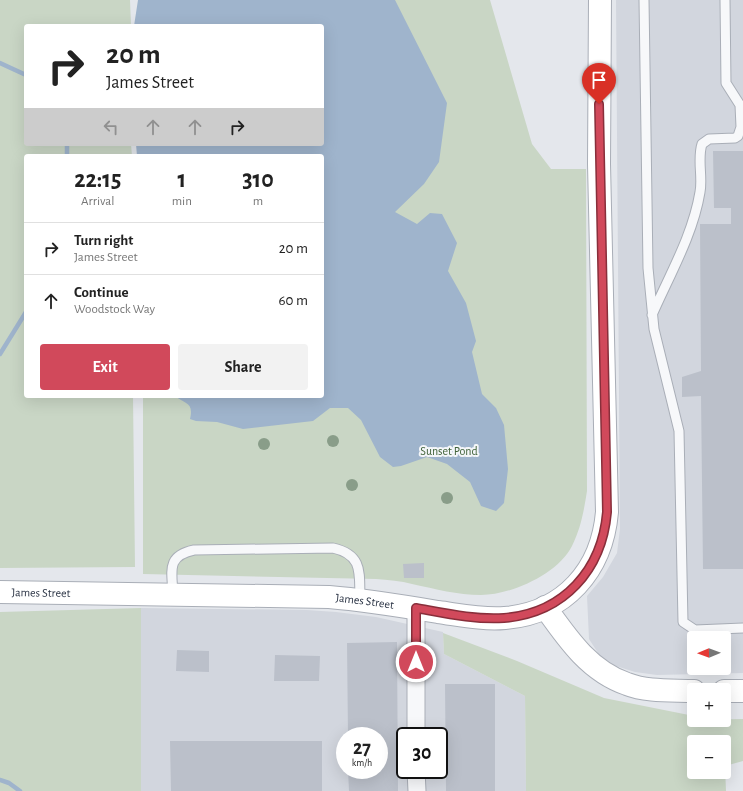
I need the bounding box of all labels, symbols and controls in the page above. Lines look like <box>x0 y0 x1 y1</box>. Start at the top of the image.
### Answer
icon: right <box>40 40 92 92</box>
text: 20 m <box>106 41 161 69</box>
pin <box>582 63 616 104</box>
icon: arrive <box>588 69 610 91</box>
text: James Street <box>106 74 194 92</box>
icon: left <box>100 116 122 138</box>
icon: ahead <box>142 116 164 138</box>
icon: ahead <box>184 116 206 138</box>
icon: right <box>226 116 248 138</box>
text: 22:15 <box>74 168 121 192</box>
text: 1 <box>177 168 186 192</box>
text: 310 <box>242 168 274 192</box>
text: Arrival <box>81 195 115 208</box>
text: min <box>172 195 192 208</box>
text: m <box>253 195 263 208</box>
text: Turn right <box>74 233 133 248</box>
icon: right <box>40 238 62 260</box>
text: 20 m <box>279 241 308 256</box>
text: James Street <box>74 251 138 264</box>
text: Continue <box>74 285 129 300</box>
icon: ahead <box>40 290 62 312</box>
text: 60 m <box>279 293 308 308</box>
text: Woodstock Way <box>74 303 155 316</box>
button: Exit <box>40 344 170 390</box>
button: Share <box>178 344 308 390</box>
park label: Sunset Pond <box>420 445 478 457</box>
street label: James Street <box>12 586 71 599</box>
street label: James Street <box>335 592 395 611</box>
north arrow <box>687 631 731 675</box>
map controls <box>687 631 731 779</box>
position arrow <box>395 641 437 683</box>
button: + <box>687 683 731 727</box>
speed limit sign: 30 <box>396 727 448 779</box>
button: − <box>687 735 731 779</box>
text: 27 <box>353 738 371 758</box>
text: km/h <box>352 758 372 768</box>

